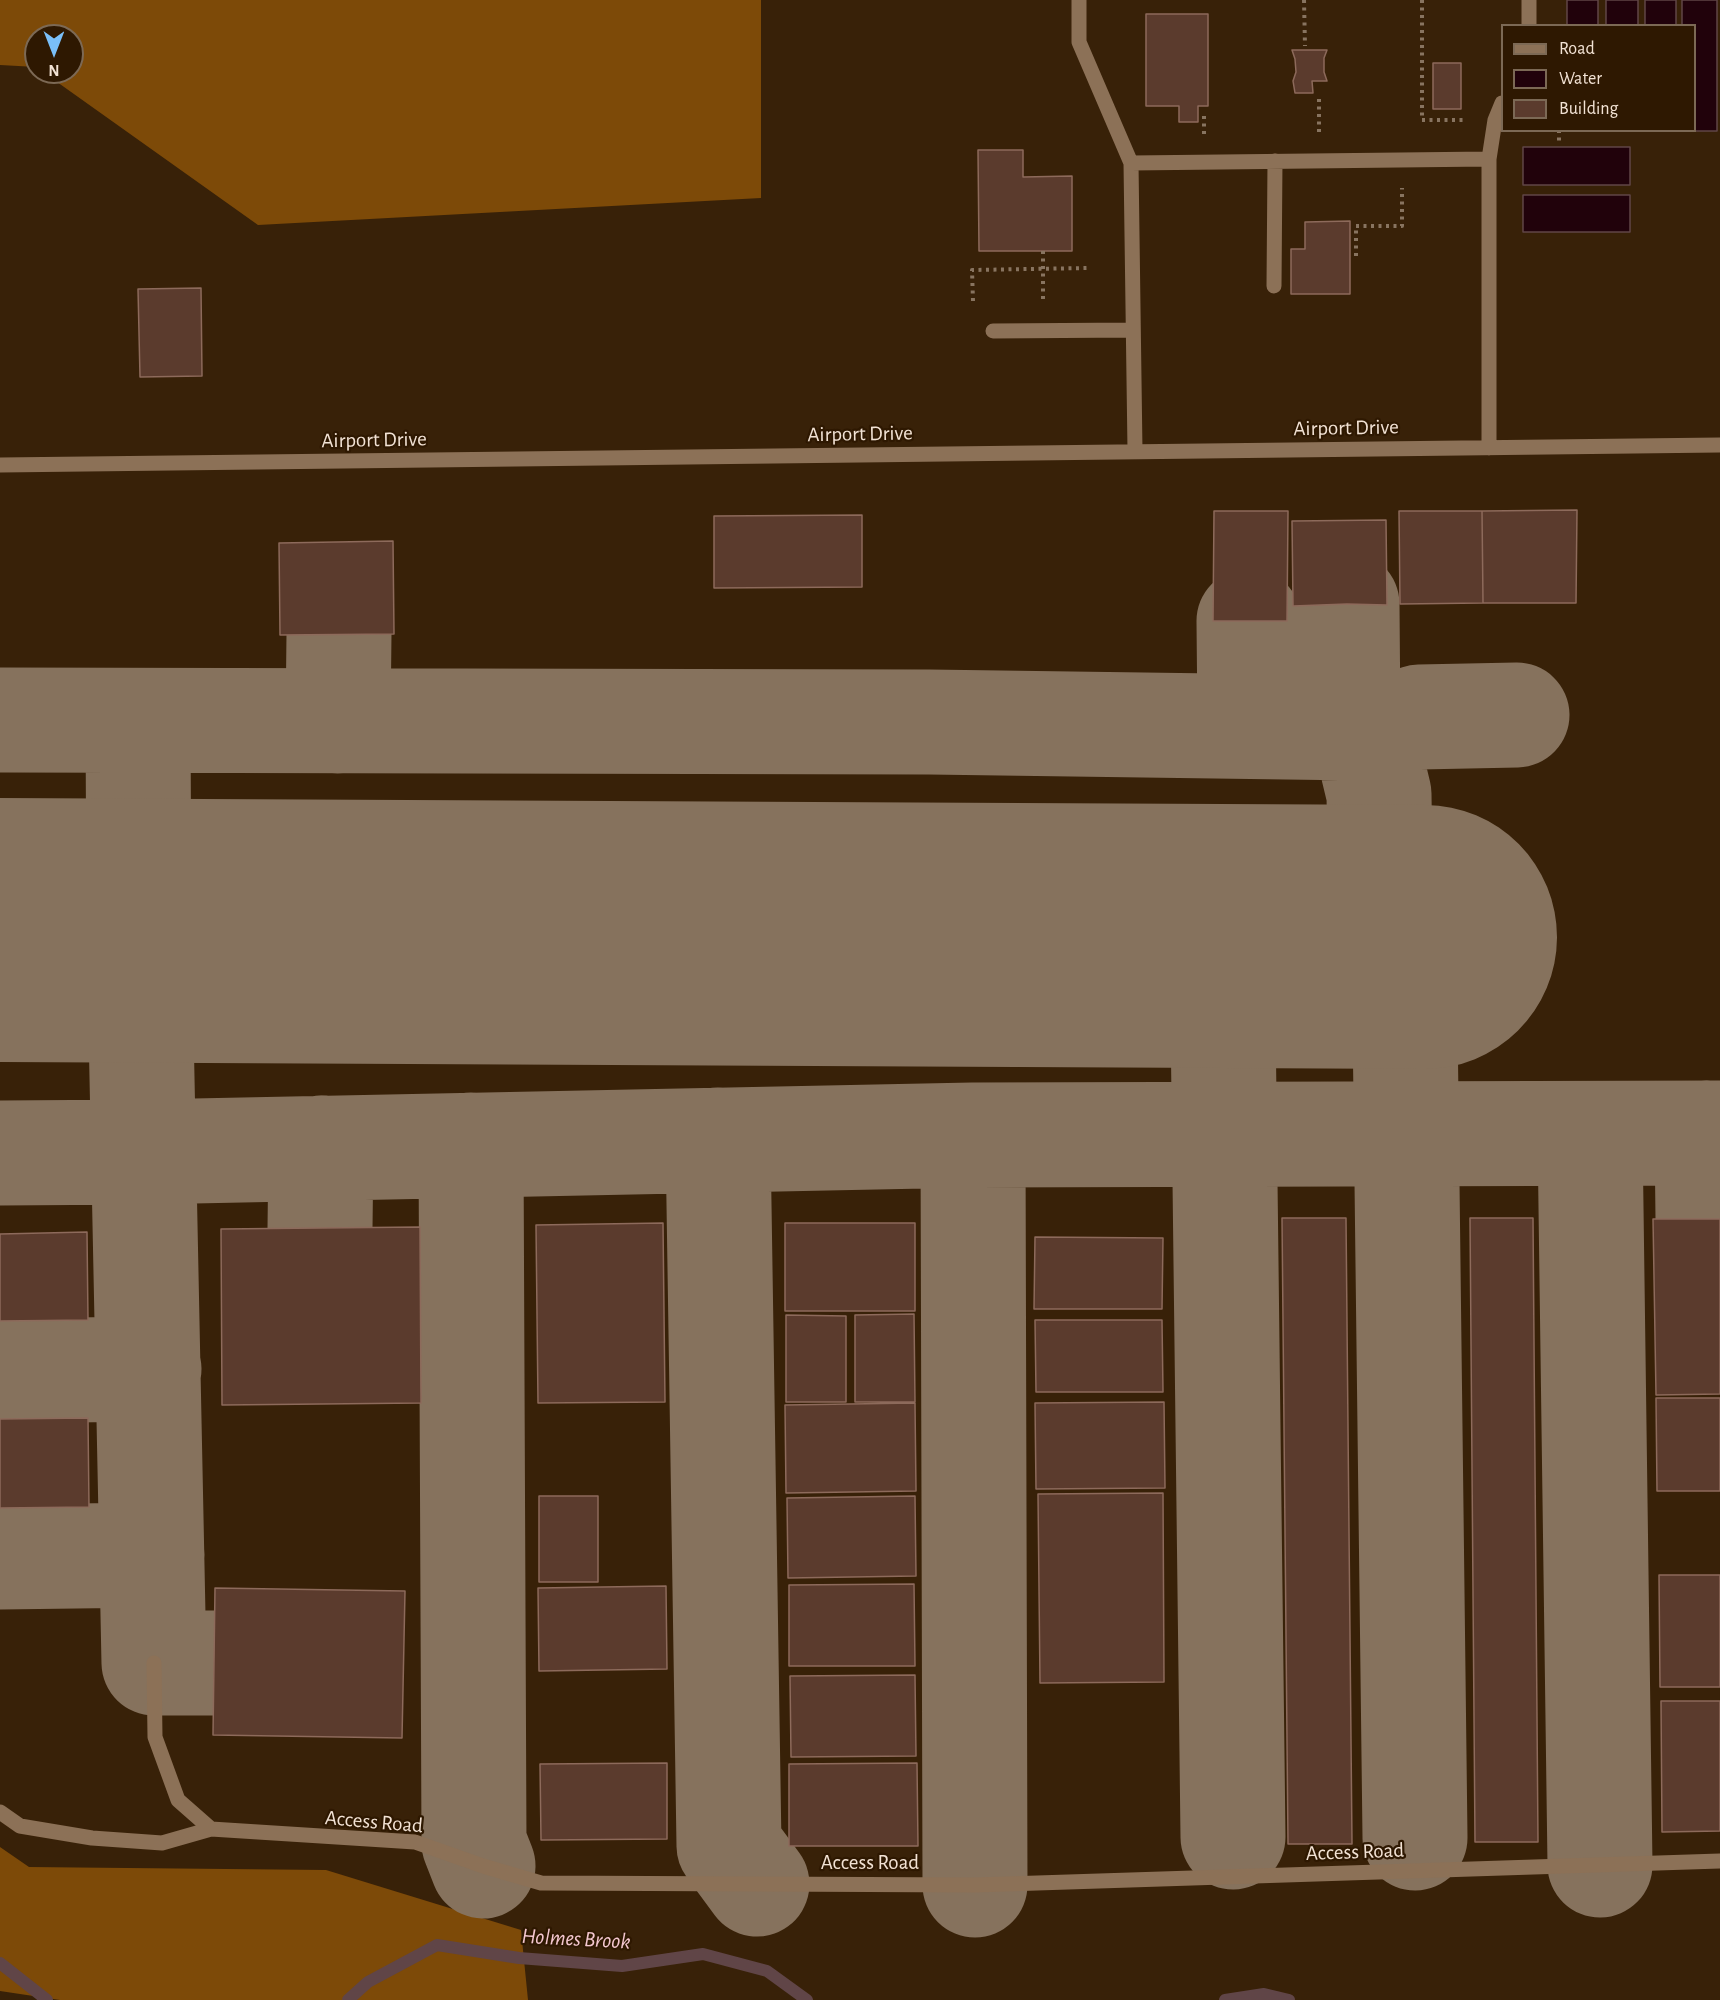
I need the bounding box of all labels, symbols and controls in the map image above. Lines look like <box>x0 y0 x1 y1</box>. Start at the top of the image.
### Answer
north arrow <box>24 24 84 84</box>
legend <box>1501 24 1696 132</box>
text: Road <box>1559 40 1595 58</box>
text: N <box>48 62 60 78</box>
text: Water <box>1559 70 1602 88</box>
text: Building <box>1559 100 1618 118</box>
street label: Airport Drive <box>1293 414 1399 442</box>
street label: Airport Drive <box>807 420 913 448</box>
street label: Airport Drive <box>321 426 427 454</box>
street label: Access Road <box>324 1805 424 1839</box>
street label: Access Road <box>1305 1838 1405 1866</box>
street label: Access Road <box>821 1850 919 1876</box>
water label: Holmes Brook <box>521 1923 631 1955</box>

